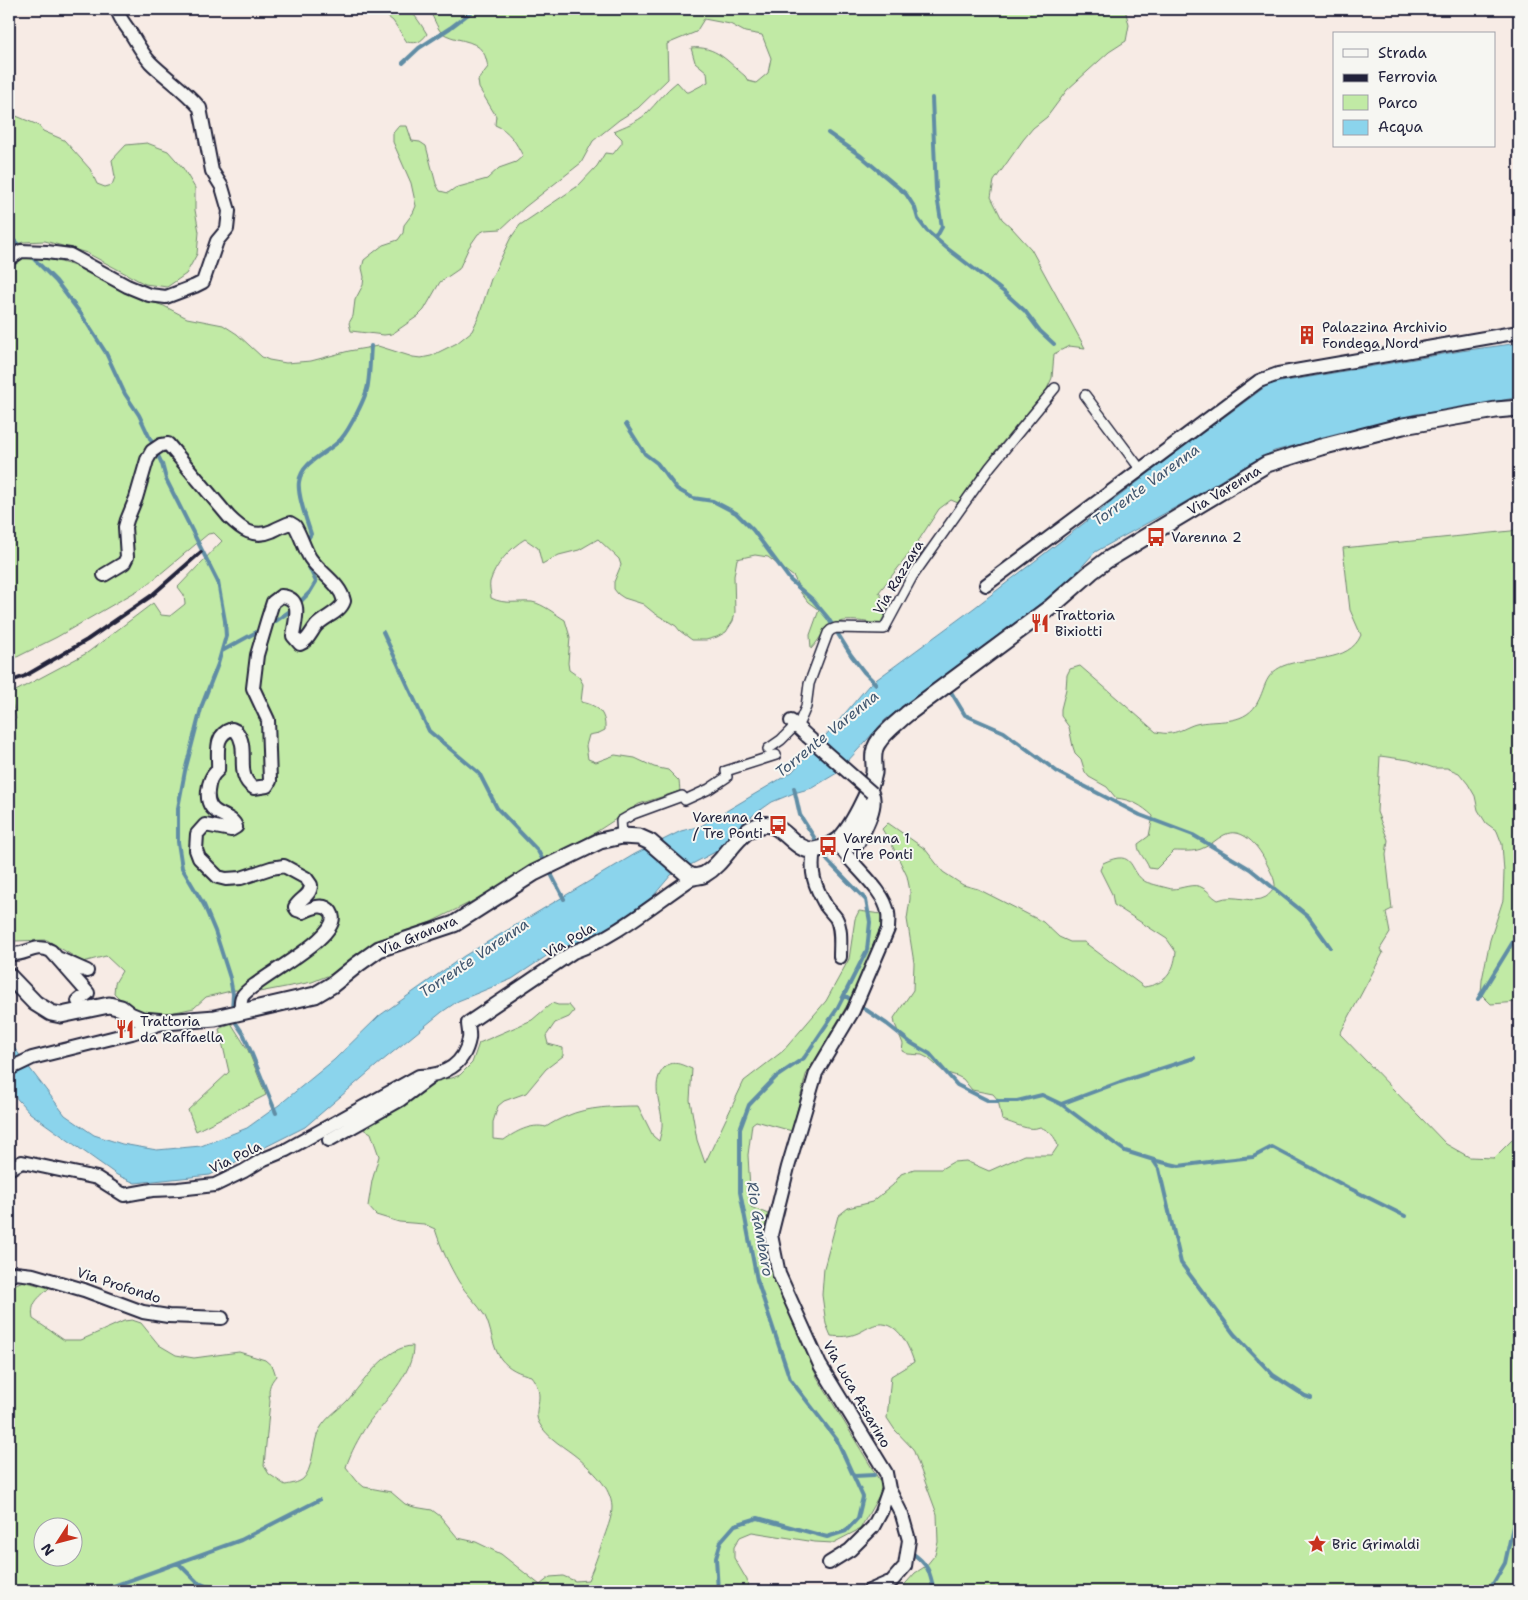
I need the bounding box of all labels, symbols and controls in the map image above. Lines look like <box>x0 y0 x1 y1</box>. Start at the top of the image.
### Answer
legend <box>1333 32 1496 148</box>
text: Strada <box>1378 43 1427 63</box>
text: Ferrovia <box>1378 67 1438 87</box>
text: Parco <box>1378 93 1418 113</box>
text: Acqua <box>1378 117 1424 137</box>
place label: Palazzina Archivio Fondega Nord <box>1322 318 1447 352</box>
building icon: Palazzina Archivio Fondega Nord <box>1296 324 1318 346</box>
water label: Torrente Varenna <box>1088 439 1204 531</box>
street label: Via Varenna <box>1184 461 1264 519</box>
bus stop icon: Varenna 2 <box>1145 526 1167 548</box>
place label: Varenna 2 <box>1171 528 1242 546</box>
street label: Via Razzara <box>869 536 927 617</box>
place label: Trattoria Bixiotti <box>1055 606 1115 640</box>
restaurant icon: Trattoria Bixiotti <box>1029 612 1051 634</box>
water label: Torrente Varenna <box>771 686 883 782</box>
place label: Varenna 4 / Tre Ponti <box>692 808 763 842</box>
bus stop icon: Varenna 4 / Tre Ponti <box>767 814 789 836</box>
place label: Varenna 1 / Tre Ponti <box>843 829 913 863</box>
bus stop icon: Varenna 1 / Tre Ponti <box>817 835 839 857</box>
street label: Via Granara <box>376 911 460 959</box>
water label: Torrente Varenna <box>415 914 533 1002</box>
street label: Via Pola <box>540 918 598 962</box>
place label: Trattoria da Raffaella <box>140 1012 224 1046</box>
restaurant icon: Trattoria da Raffaella <box>114 1018 136 1040</box>
street label: Via Pola <box>206 1137 264 1177</box>
water label: Rio Gambaro <box>742 1180 778 1278</box>
street label: Via Profondo <box>75 1263 163 1307</box>
street label: Via Luca Assarino <box>819 1337 895 1451</box>
north arrow <box>32 1518 82 1568</box>
place icon: Bric Grimaldi <box>1306 1533 1328 1555</box>
place label: Bric Grimaldi <box>1332 1535 1420 1553</box>
text: N <box>37 1540 58 1559</box>

